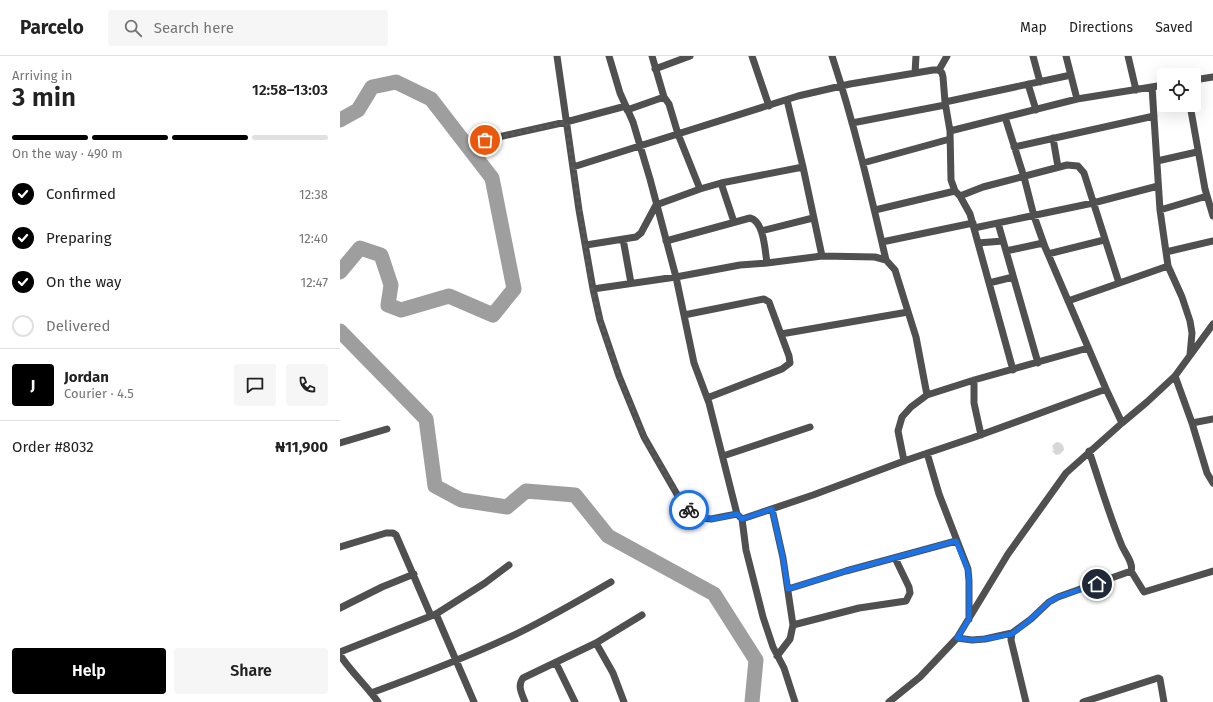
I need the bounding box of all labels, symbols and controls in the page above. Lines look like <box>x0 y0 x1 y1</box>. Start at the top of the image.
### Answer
search box <box>108 10 388 46</box>
text: Parcelo <box>20 16 84 39</box>
icon: search <box>122 17 144 39</box>
text: Search here <box>154 19 234 37</box>
text: Map <box>1020 19 1047 36</box>
text: Directions <box>1069 19 1133 36</box>
text: Saved <box>1155 19 1193 36</box>
text: Arriving in <box>12 68 72 83</box>
map controls <box>1157 68 1201 112</box>
button: locate <box>1157 68 1201 112</box>
text: 12:58–13:03 <box>252 81 328 99</box>
text: 3 min <box>12 82 76 113</box>
pin <box>468 123 502 157</box>
icon: bag <box>474 129 496 151</box>
text: On the way · 490 m <box>12 146 123 161</box>
icon: check <box>12 183 34 205</box>
text: Confirmed <box>46 185 116 203</box>
text: 12:38 <box>299 187 328 202</box>
icon: check <box>12 227 34 249</box>
text: Preparing <box>46 229 111 247</box>
text: 12:40 <box>299 231 328 246</box>
icon: check <box>12 271 34 293</box>
text: On the way <box>46 273 121 291</box>
text: 12:47 <box>301 275 328 290</box>
text: Delivered <box>46 317 110 335</box>
button: chat <box>234 364 276 406</box>
button: phone <box>286 364 328 406</box>
text: Jordan <box>64 368 109 386</box>
text: J <box>31 376 35 394</box>
text: Courier · 4.5 <box>64 386 134 401</box>
text: Order #8032 <box>12 438 94 456</box>
text: ₦11,900 <box>275 438 328 456</box>
courier <box>669 490 709 530</box>
icon: bike <box>678 499 700 521</box>
pin <box>1080 567 1114 601</box>
icon: home <box>1086 573 1108 595</box>
button: Help <box>12 648 166 694</box>
button: Share <box>174 648 328 694</box>

